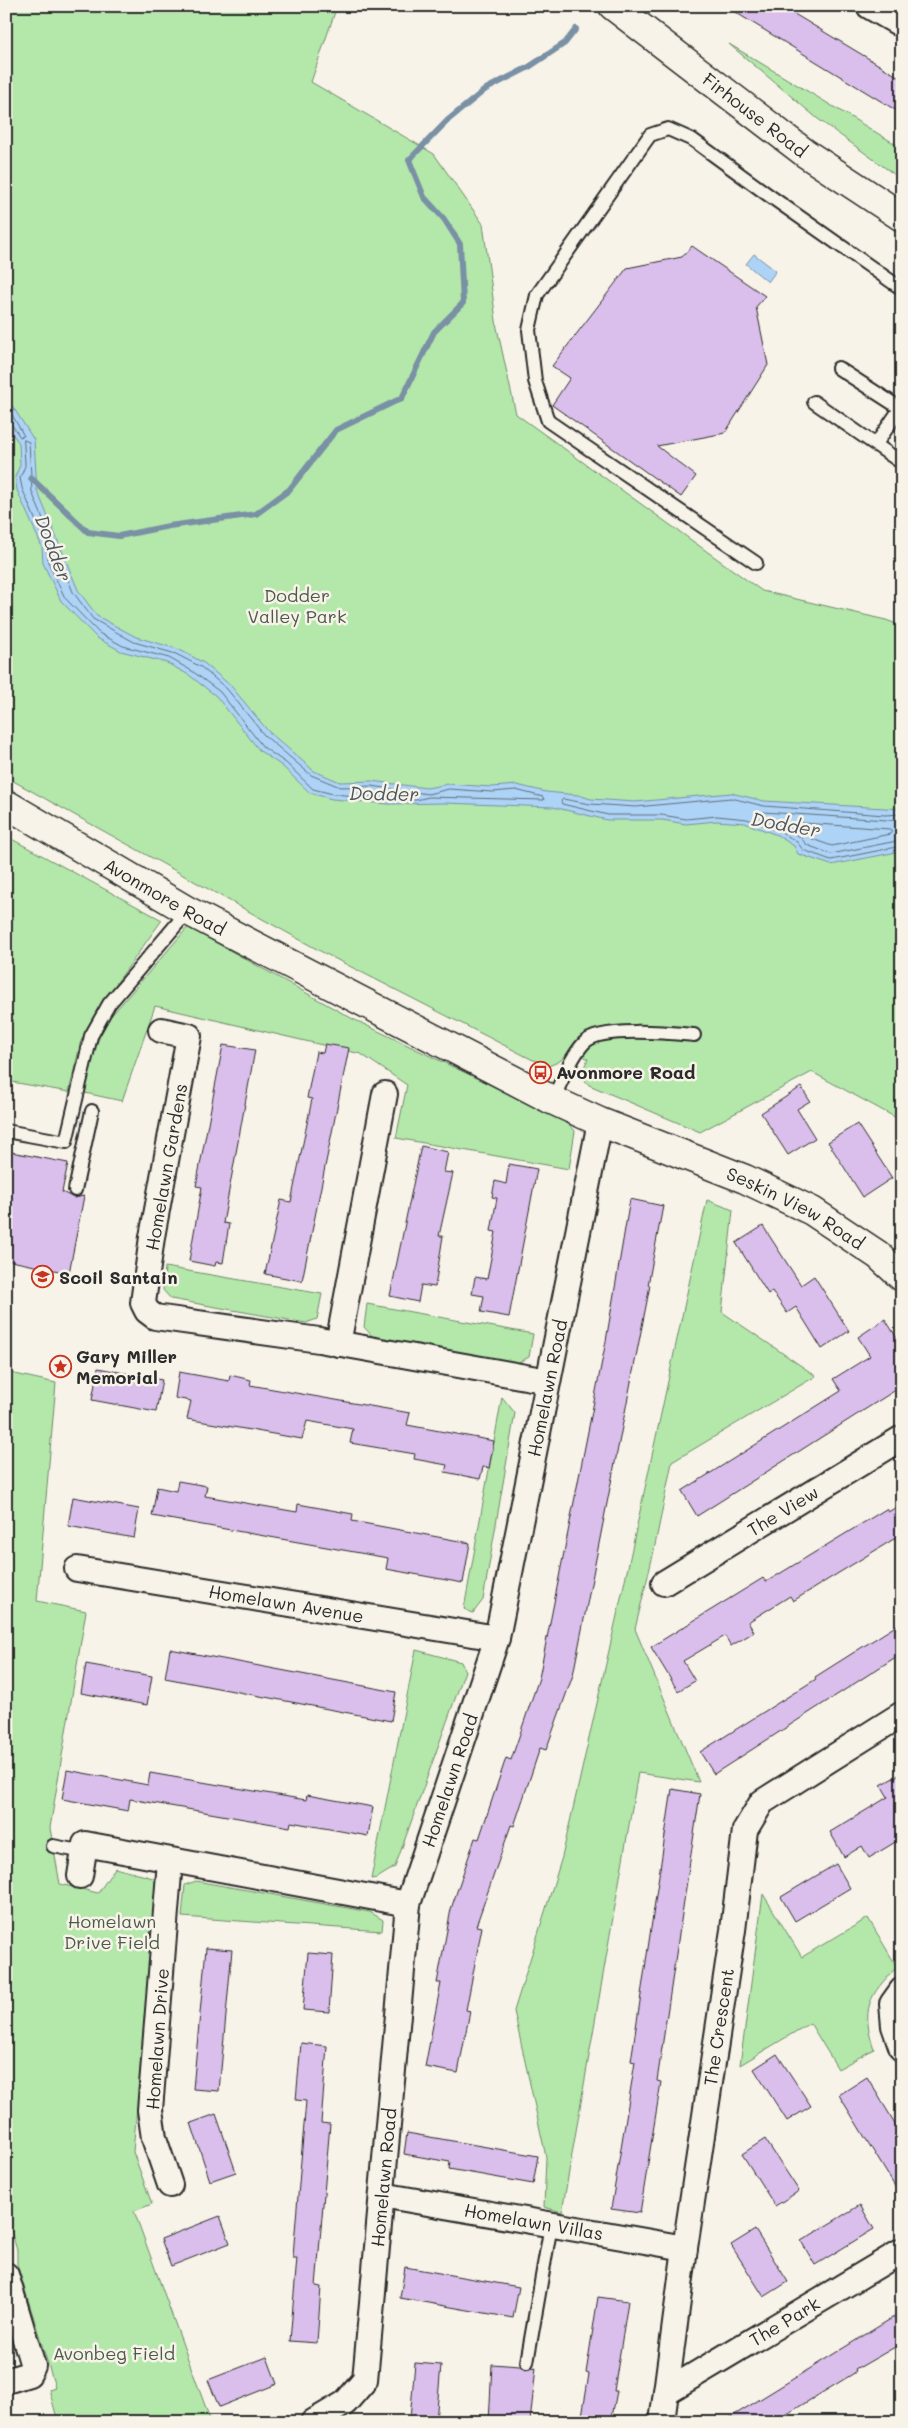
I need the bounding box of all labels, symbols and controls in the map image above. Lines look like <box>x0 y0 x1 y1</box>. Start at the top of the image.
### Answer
street label: Firhouse Road <box>698 67 812 163</box>
water label: Dodder <box>30 511 78 585</box>
park label: Dodder Valley Park <box>248 583 346 628</box>
water label: Dodder <box>349 780 419 806</box>
water label: Dodder <box>749 806 823 842</box>
street label: Avonmore Road <box>100 852 230 941</box>
bus stop icon: Avonmore Road <box>528 1060 552 1084</box>
place label: Avonmore Road <box>556 1060 695 1084</box>
street label: Homelawn Gardens <box>139 1082 193 1252</box>
street label: Seskin View Road <box>723 1161 869 1255</box>
school or university icon: Scoil Santain <box>31 1265 55 1289</box>
place label: Scoil Santain <box>59 1265 178 1289</box>
street label: Homelawn Road <box>521 1317 572 1459</box>
place label: Gary Miller Memorial <box>76 1344 177 1389</box>
place icon: Gary Miller Memorial <box>48 1354 72 1378</box>
street label: The View <box>743 1480 823 1542</box>
street label: Homelawn Avenue <box>207 1579 366 1628</box>
street label: Homelawn Road <box>416 1710 483 1850</box>
park label: Homelawn Drive Field <box>64 1909 160 1954</box>
street label: Homelawn Drive <box>140 1967 174 2111</box>
street label: The Crescent <box>698 1967 739 2087</box>
street label: Homelawn Road <box>365 2107 402 2248</box>
street label: Homelawn Villas <box>462 2198 605 2245</box>
street label: The Park <box>745 2291 824 2352</box>
park label: Avonbeg Field <box>53 2341 175 2365</box>

